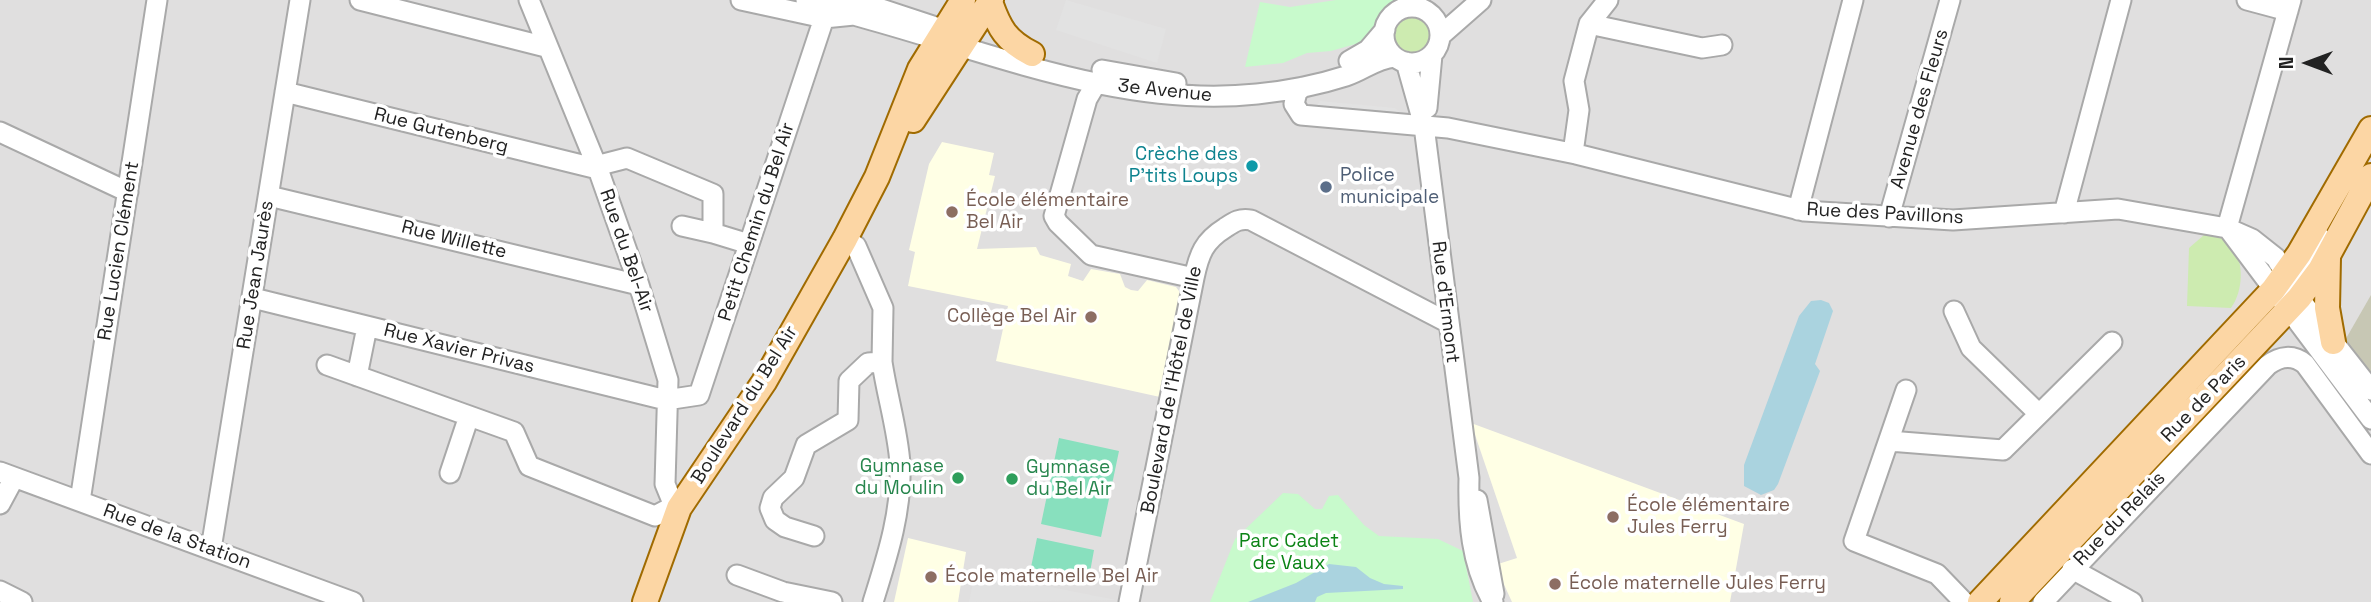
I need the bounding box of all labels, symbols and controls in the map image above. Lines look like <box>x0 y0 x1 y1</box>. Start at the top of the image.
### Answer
street label: Avenue des Fleurs <box>1886 26 1954 192</box>
north arrow <box>2273 28 2343 98</box>
text: N <box>2274 57 2299 69</box>
street label: 3e Avenue <box>1117 75 1213 107</box>
street label: Rue Gutenberg <box>371 103 511 159</box>
street label: Petit Chemin du Bel Air <box>714 120 800 324</box>
place label: Crèche des P'tits Loups <box>1129 144 1238 188</box>
marker: Crèche des P'tits Loups <box>1244 158 1260 174</box>
street label: Rue Lucien Clément <box>94 160 144 342</box>
place label: Police municipale <box>1340 165 1439 209</box>
marker: Police municipale <box>1318 179 1334 195</box>
street label: Rue du Bel-Air <box>594 186 658 316</box>
place label: École élémentaire Bel Air <box>966 190 1129 234</box>
street label: Rue des Pavillons <box>1806 198 1964 230</box>
street label: Rue Jean Jaurès <box>233 199 279 351</box>
marker: École élémentaire Bel Air <box>944 204 960 220</box>
street label: Rue Willette <box>399 216 509 264</box>
street label: Rue d'Ermont <box>1426 240 1464 364</box>
street label: Boulevard de l'Hôtel de Ville <box>1137 264 1207 516</box>
place label: Collège Bel Air <box>947 306 1077 328</box>
marker: Collège Bel Air <box>1083 309 1099 325</box>
street label: Rue Xavier Privas <box>381 319 537 379</box>
street label: Boulevard du Bel Air <box>687 322 803 488</box>
street label: Rue de Paris <box>2157 351 2251 447</box>
place label: Gymnase du Moulin <box>854 456 944 500</box>
place label: Gymnase du Bel Air <box>1026 457 1112 501</box>
street label: Rue du Relais <box>2069 467 2171 571</box>
marker: Gymnase du Moulin <box>950 470 966 486</box>
marker: Gymnase du Bel Air <box>1004 471 1020 487</box>
place label: École élémentaire Jules Ferry <box>1627 495 1790 539</box>
street label: Rue de la Station <box>100 500 254 574</box>
marker: École élémentaire Jules Ferry <box>1605 509 1621 525</box>
park label: Parc Cadet de Vaux <box>1239 531 1339 575</box>
place label: École maternelle Bel Air <box>945 566 1159 588</box>
marker: École maternelle Bel Air <box>923 569 939 585</box>
place label: École maternelle Jules Ferry <box>1569 573 1826 595</box>
marker: École maternelle Jules Ferry <box>1547 576 1563 592</box>

